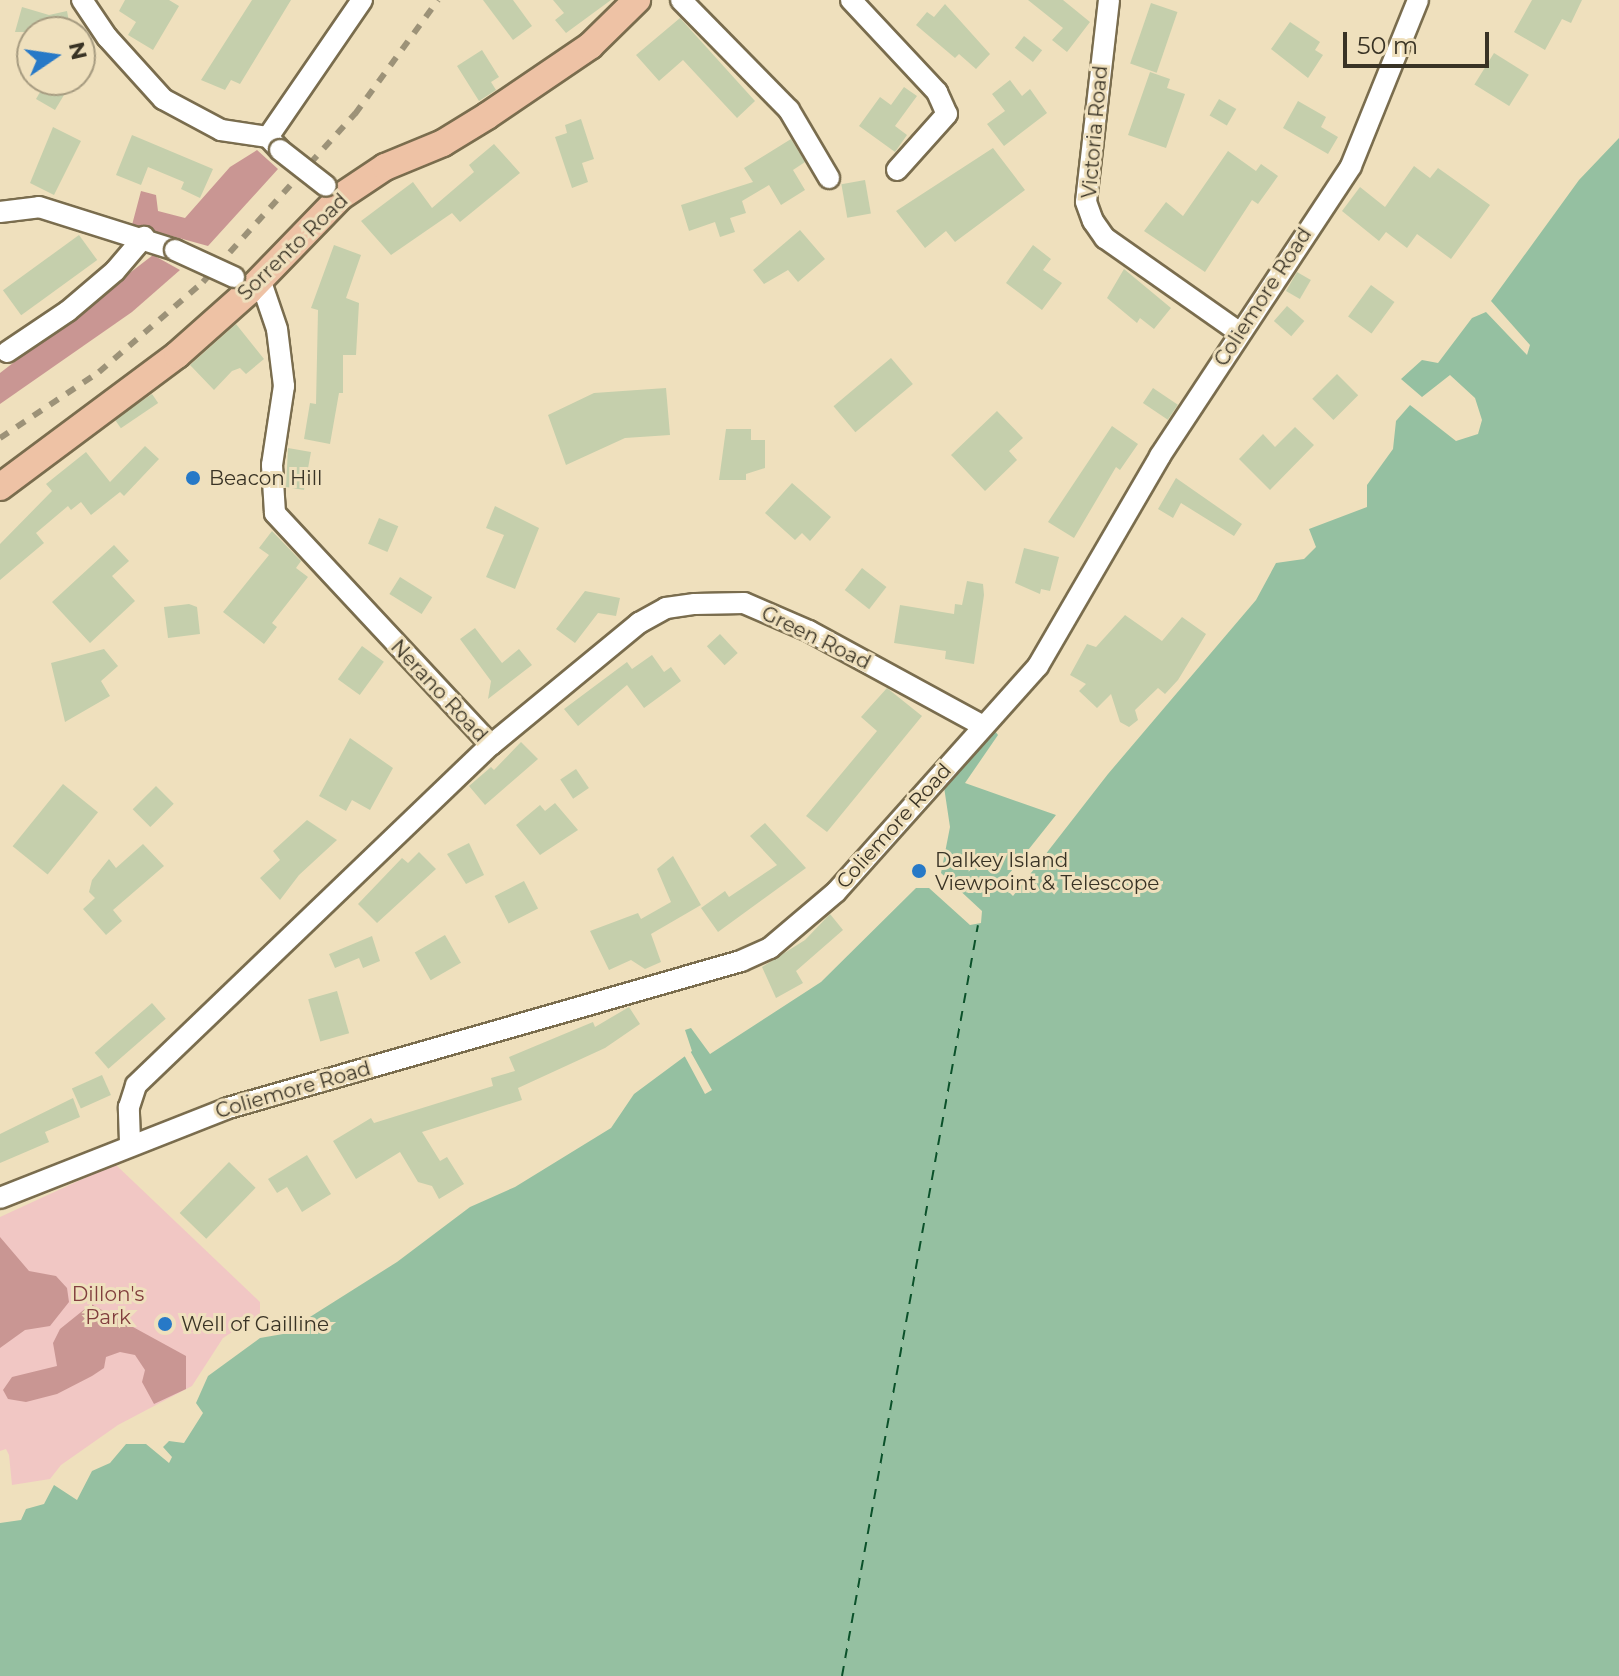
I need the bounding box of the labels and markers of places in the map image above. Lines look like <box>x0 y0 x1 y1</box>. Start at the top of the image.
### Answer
place label: Beacon Hill <box>209 466 322 490</box>
marker: Beacon Hill <box>184 469 202 487</box>
place label: Dalkey Island Viewpoint & Telescope <box>935 848 1159 895</box>
marker: Dalkey Island Viewpoint & Telescope <box>910 862 928 880</box>
place label: Well of Gailline <box>181 1312 329 1336</box>
marker: Well of Gailline <box>156 1315 174 1333</box>

